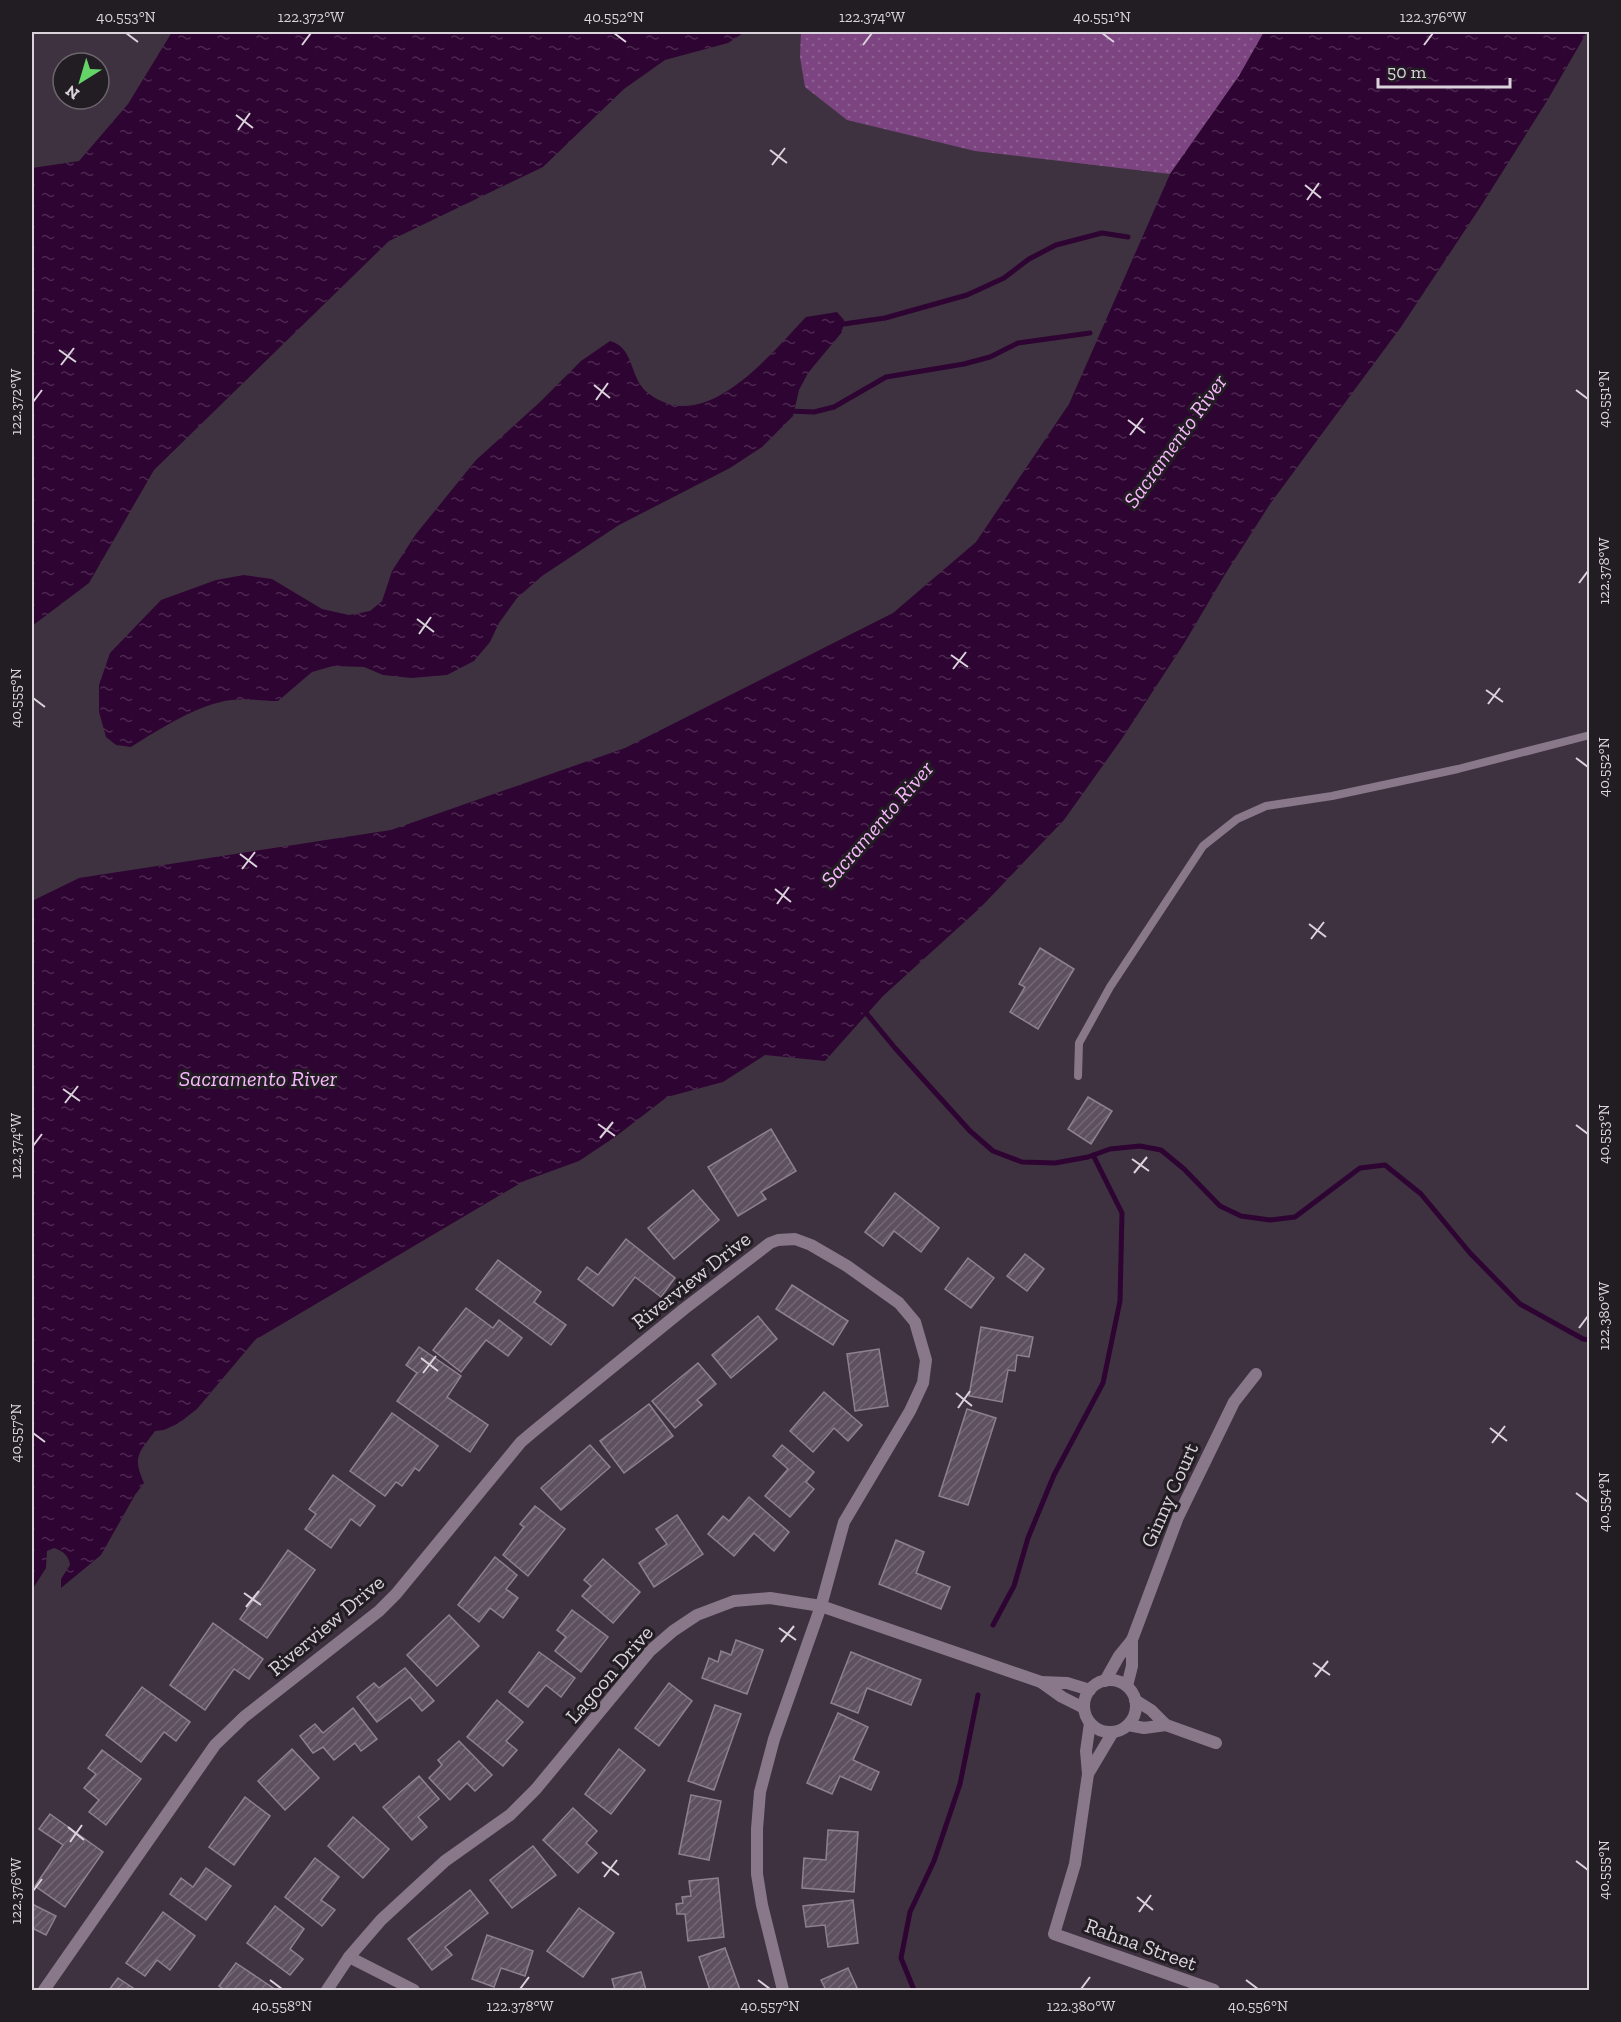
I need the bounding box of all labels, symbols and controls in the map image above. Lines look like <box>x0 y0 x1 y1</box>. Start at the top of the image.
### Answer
text: 40.553°N <box>96 8 156 26</box>
text: 122.372°W <box>278 8 344 26</box>
text: 40.552°N <box>584 8 644 26</box>
text: 122.374°W <box>839 8 905 26</box>
text: 40.551°N <box>1073 8 1131 26</box>
text: 122.376°W <box>1400 8 1466 26</box>
north arrow <box>51 51 111 111</box>
scale bar <box>1378 51 1510 89</box>
text: 50 m <box>1387 61 1427 83</box>
text: N <box>62 81 83 104</box>
text: 122.372°W <box>7 369 25 435</box>
water label: Sacramento River <box>1118 369 1233 513</box>
text: 40.551°N <box>1595 370 1613 428</box>
text: 122.378°W <box>1595 538 1613 604</box>
text: 40.555°N <box>7 668 25 728</box>
text: 40.552°N <box>1595 737 1613 797</box>
water label: Sacramento River <box>815 755 939 893</box>
water label: Sacramento River <box>179 1065 338 1092</box>
text: 40.553°N <box>1595 1104 1613 1164</box>
text: 122.374°W <box>7 1113 25 1179</box>
street label: Riverview Drive <box>627 1226 755 1334</box>
text: 122.380°W <box>1595 1282 1613 1350</box>
text: 40.557°N <box>7 1403 25 1463</box>
street label: Ginny Court <box>1135 1439 1203 1551</box>
text: 40.554°N <box>1595 1472 1613 1532</box>
street label: Riverview Drive <box>263 1569 389 1681</box>
street label: Lagoon Drive <box>560 1620 658 1728</box>
text: 40.555°N <box>1595 1840 1613 1900</box>
text: 122.376°W <box>7 1858 25 1924</box>
street label: Rahna Street <box>1082 1912 1201 1976</box>
text: 40.558°N <box>252 1997 312 2015</box>
text: 122.378°W <box>487 1997 553 2015</box>
text: 40.557°N <box>740 1997 800 2015</box>
text: 122.380°W <box>1047 1997 1115 2015</box>
text: 40.556°N <box>1228 1997 1288 2015</box>

